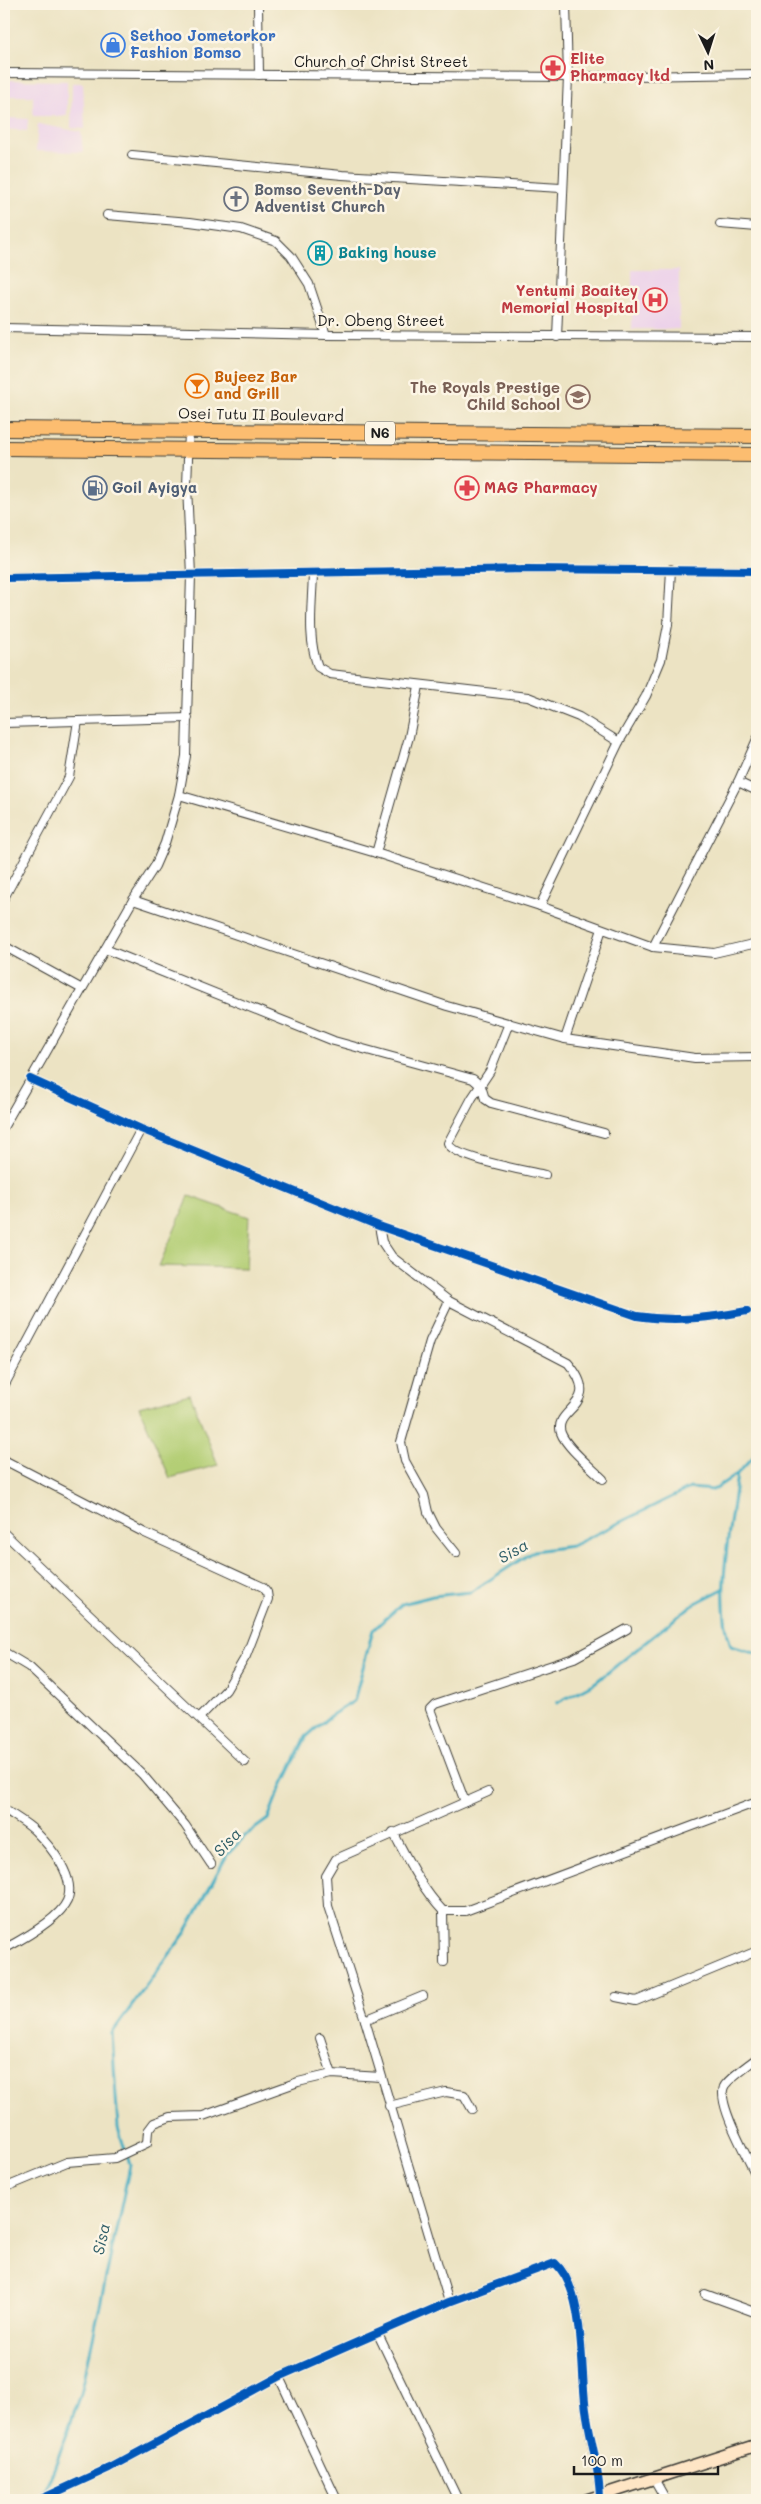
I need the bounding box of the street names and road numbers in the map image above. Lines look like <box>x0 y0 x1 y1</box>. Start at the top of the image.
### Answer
street label: Church of Christ Street <box>294 51 468 71</box>
street label: Dr. Obeng Street <box>317 310 445 330</box>
street label: Osei Tutu II Boulevard <box>178 403 344 425</box>
road number: N6 <box>365 422 395 444</box>

